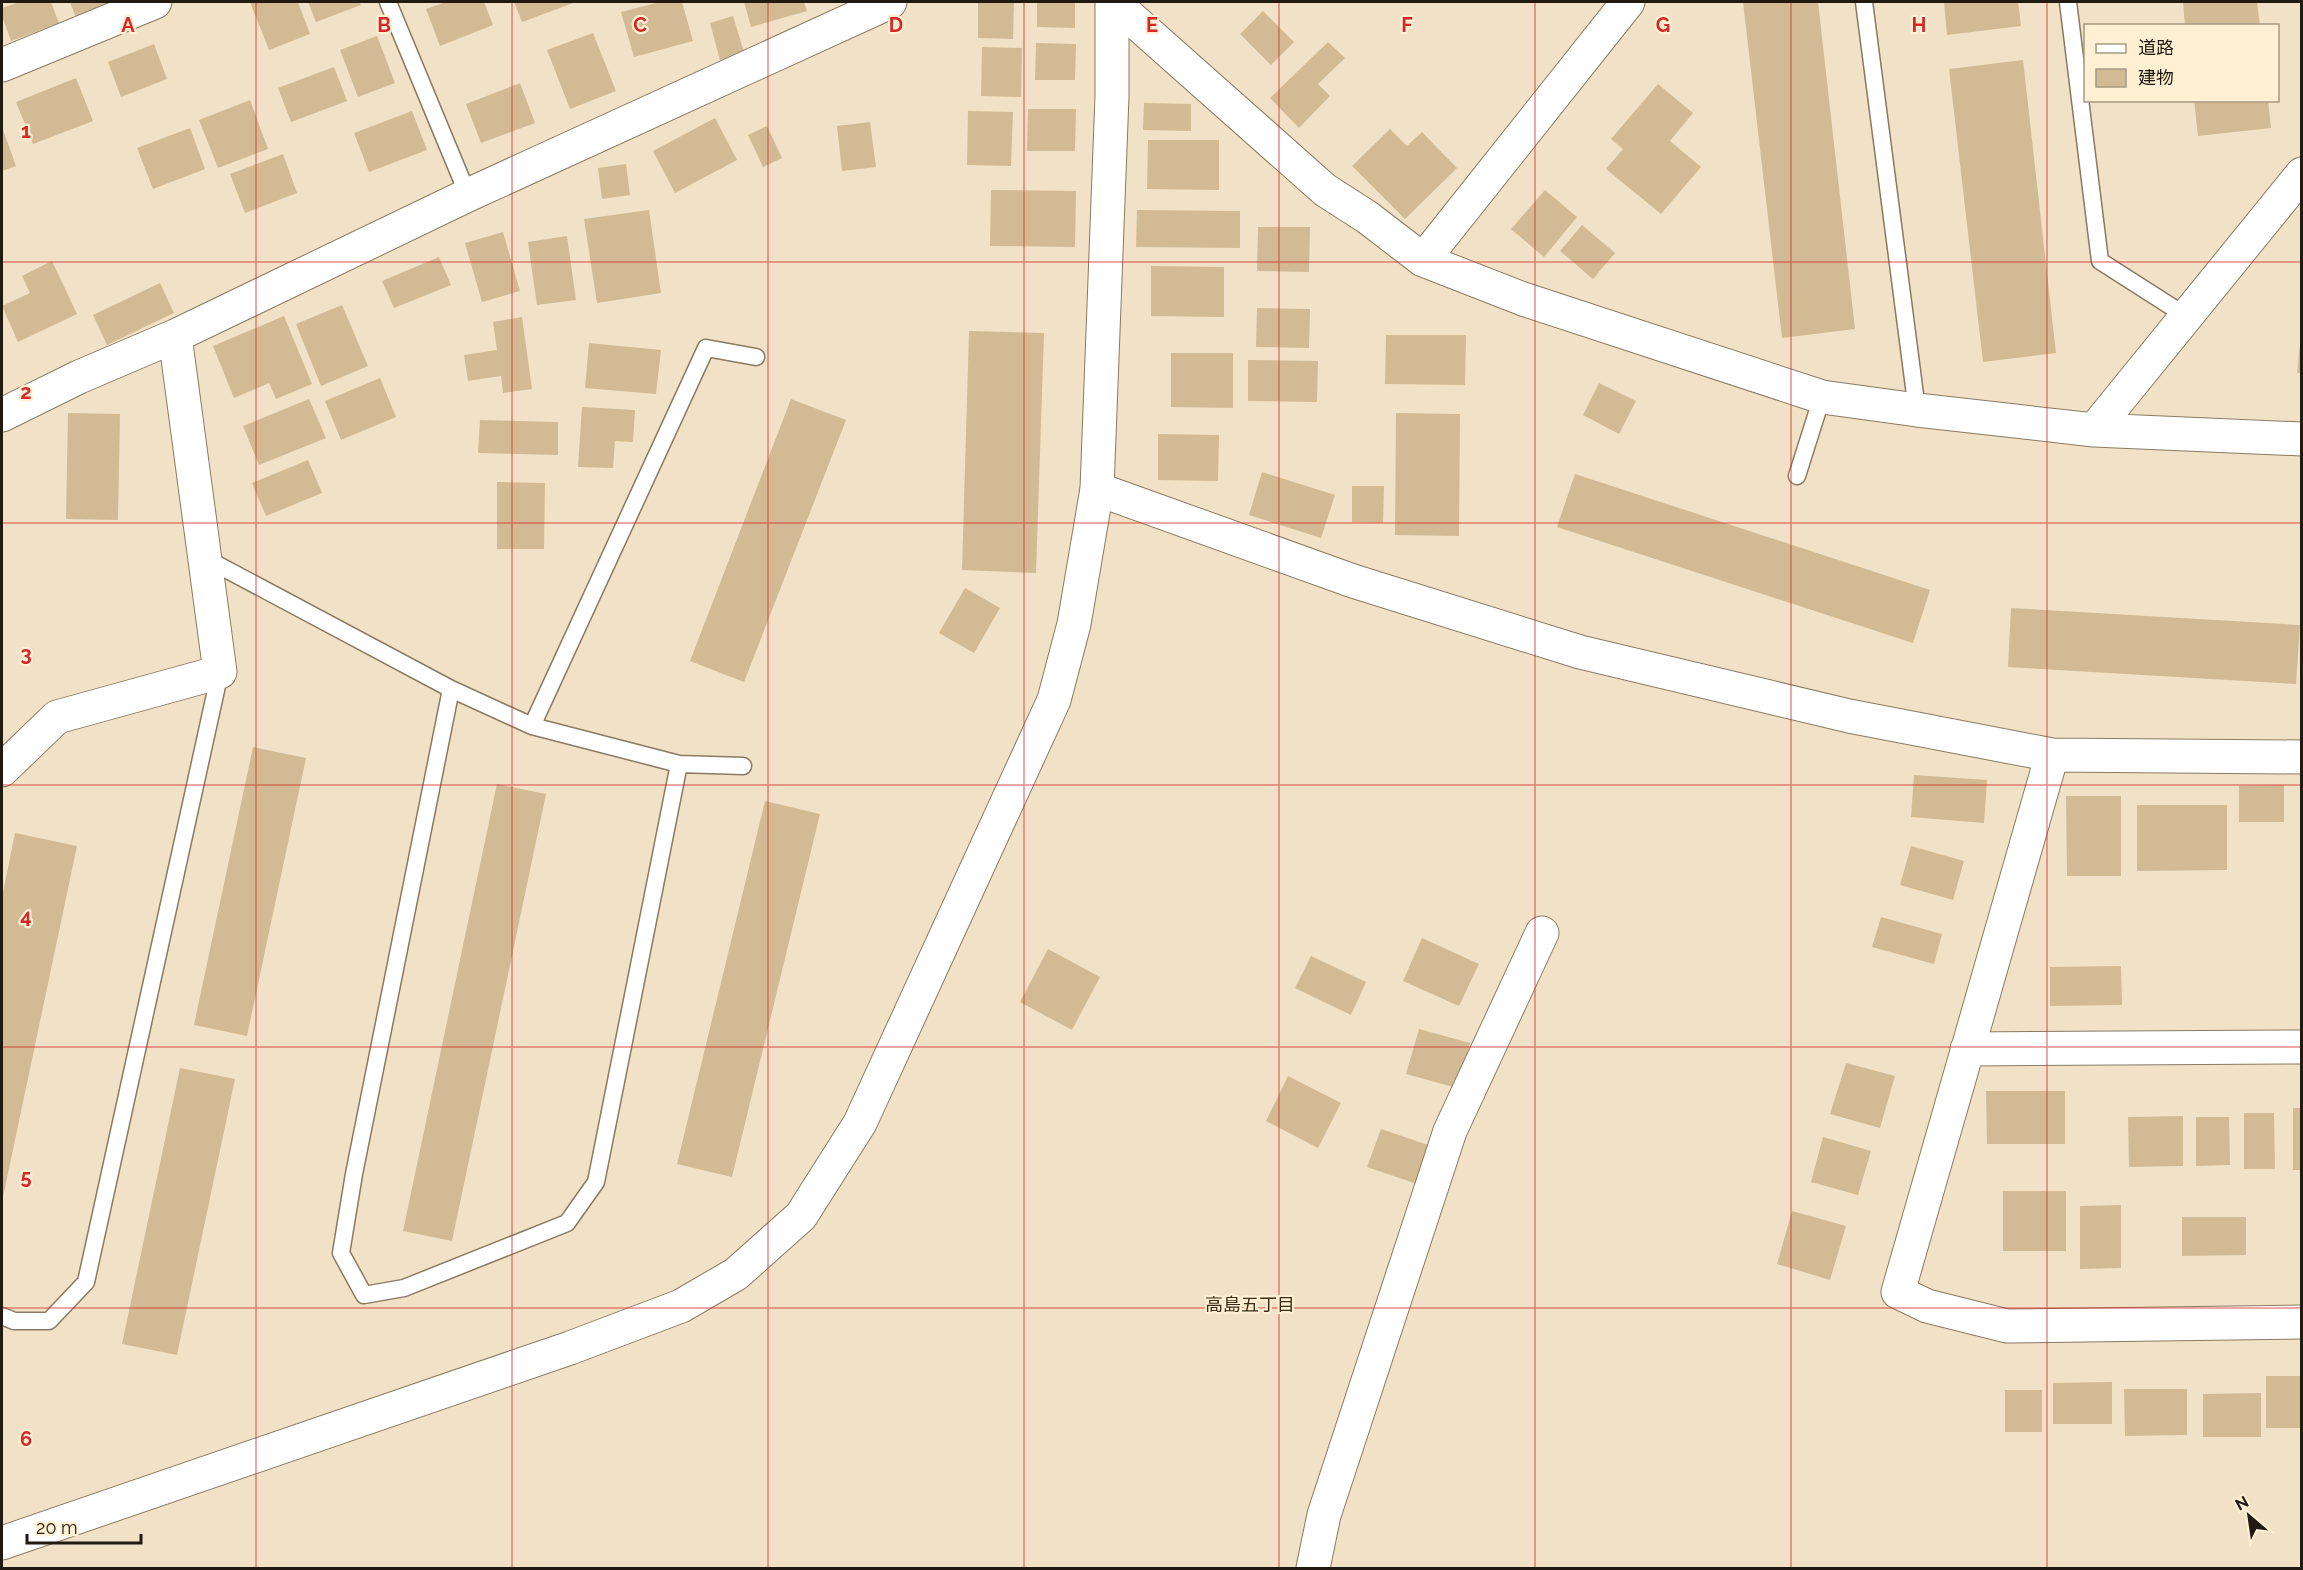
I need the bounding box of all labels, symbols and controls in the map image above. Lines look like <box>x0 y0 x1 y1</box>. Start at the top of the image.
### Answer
text: A <box>121 13 135 37</box>
text: B <box>377 13 391 37</box>
text: C <box>633 13 647 37</box>
text: D <box>889 13 903 37</box>
text: E <box>1146 13 1158 37</box>
text: F <box>1401 13 1413 37</box>
text: G <box>1656 13 1670 37</box>
text: H <box>1912 13 1926 37</box>
legend <box>2084 24 2279 102</box>
text: 道路 <box>2138 37 2174 58</box>
text: 建物 <box>2138 67 2174 88</box>
text: 1 <box>21 119 31 143</box>
text: 2 <box>20 380 32 404</box>
text: 3 <box>20 642 32 666</box>
text: 4 <box>20 904 32 928</box>
text: 5 <box>20 1165 32 1189</box>
district label: 高島五丁目 <box>1205 1294 1295 1315</box>
text: 6 <box>20 1427 32 1451</box>
north arrow <box>2219 1486 2279 1546</box>
text: N <box>2232 1492 2252 1515</box>
scale bar <box>27 1507 141 1545</box>
text: 20 m <box>36 1517 78 1538</box>

